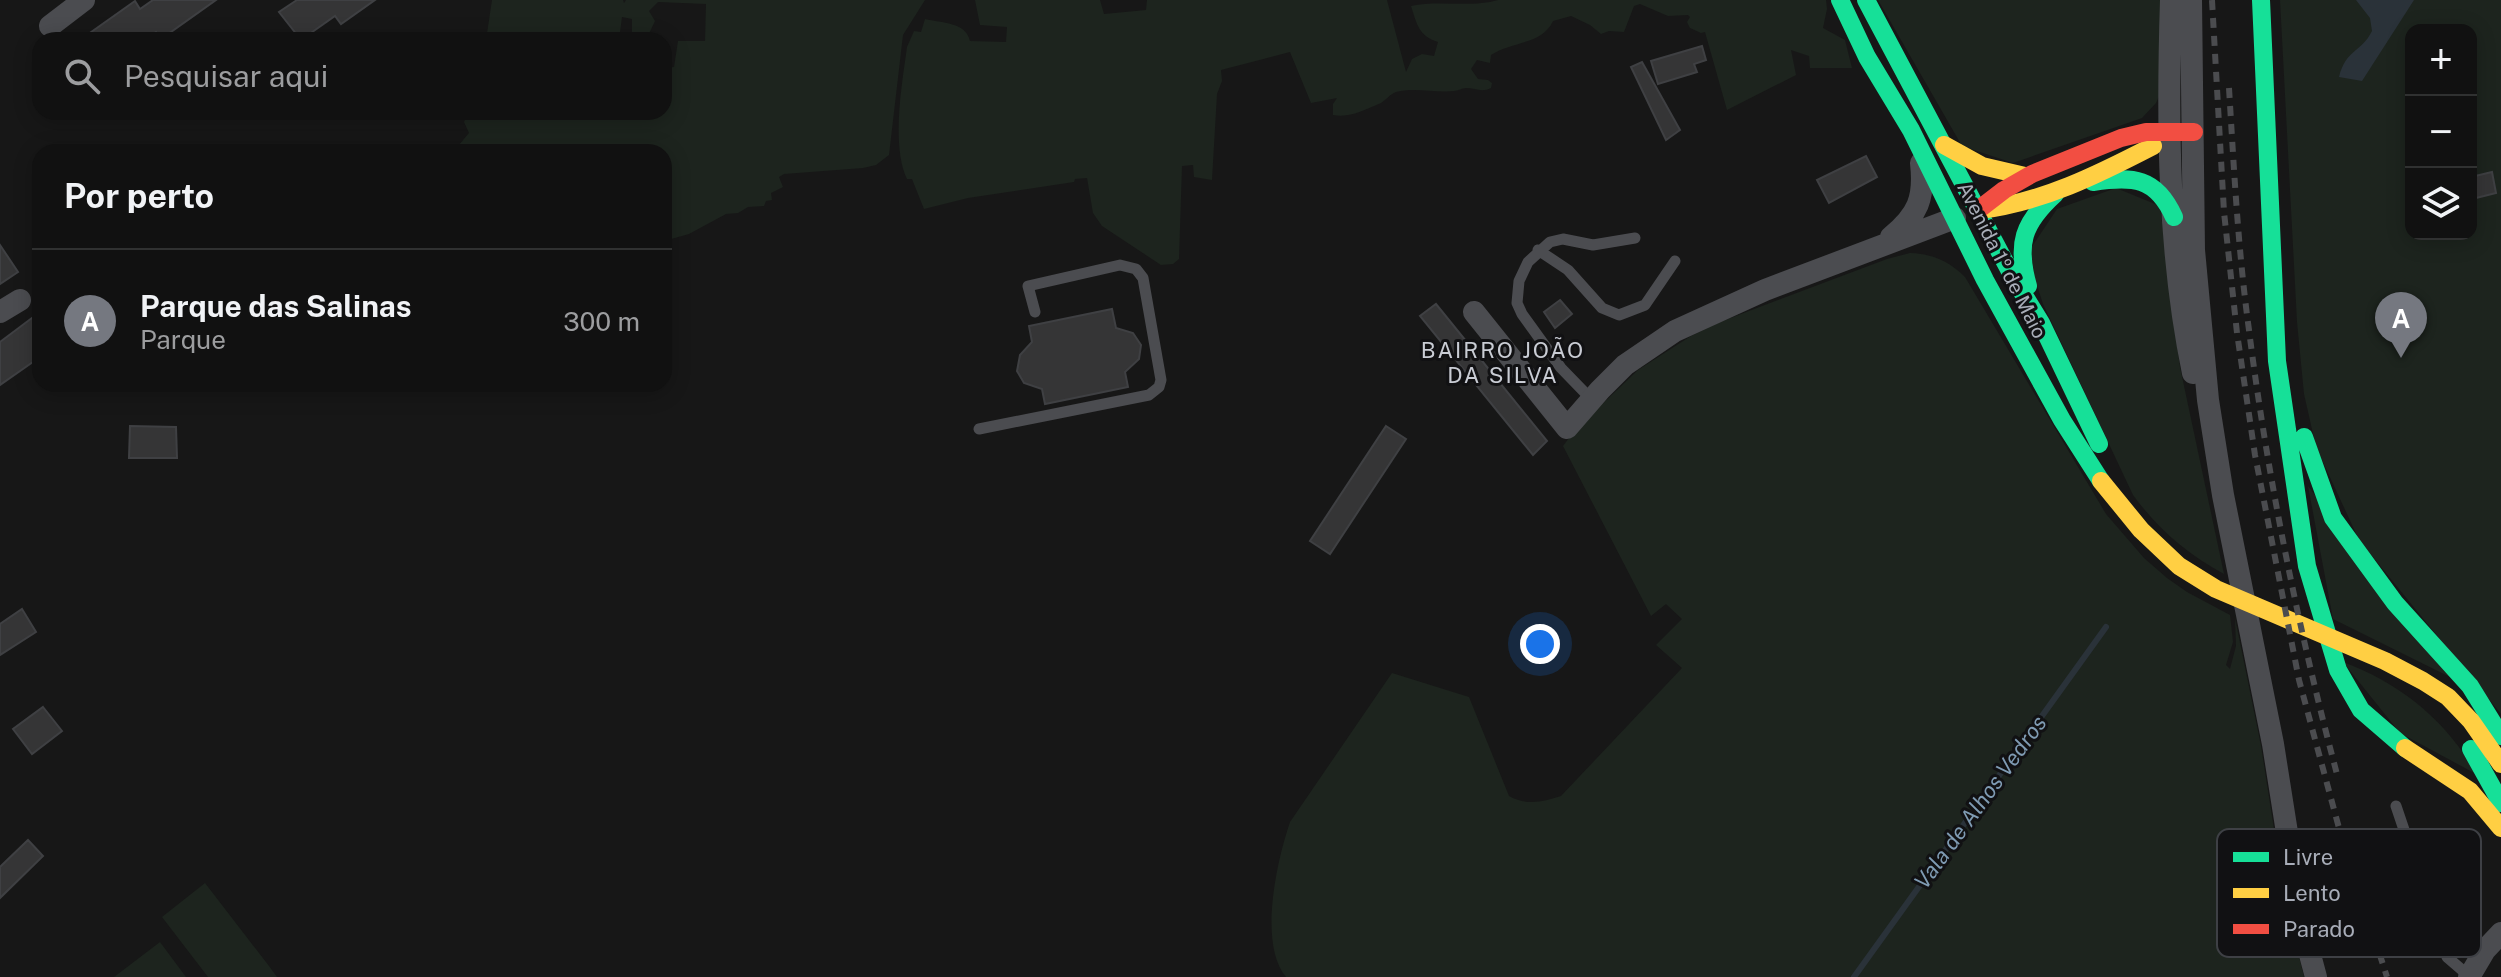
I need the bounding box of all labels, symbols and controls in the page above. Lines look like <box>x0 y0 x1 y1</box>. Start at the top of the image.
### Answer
map controls <box>2405 24 2477 240</box>
button: + <box>2405 24 2477 96</box>
search box <box>32 32 672 120</box>
icon: search <box>60 54 104 98</box>
text: Pesquisar aqui <box>124 58 328 94</box>
button: − <box>2405 96 2477 168</box>
button: layers <box>2405 168 2477 240</box>
text: Por perto <box>64 176 214 216</box>
street label: Avenida 1º de Maio <box>1952 178 2052 342</box>
text: Parque das Salinas <box>140 288 412 324</box>
pin: A <box>2375 292 2427 358</box>
text: A <box>81 306 99 337</box>
text: 300 m <box>563 306 640 337</box>
text: Parque <box>140 324 226 355</box>
district label: BAIRRO JOÃO DA SILVA <box>1421 336 1585 388</box>
your location <box>1520 624 1560 664</box>
water label: Vala de Alhos Vedros <box>1909 710 2052 894</box>
legend <box>2217 829 2481 957</box>
text: Livre <box>2283 844 2333 870</box>
text: Lento <box>2283 880 2341 906</box>
text: Parado <box>2283 916 2355 942</box>

